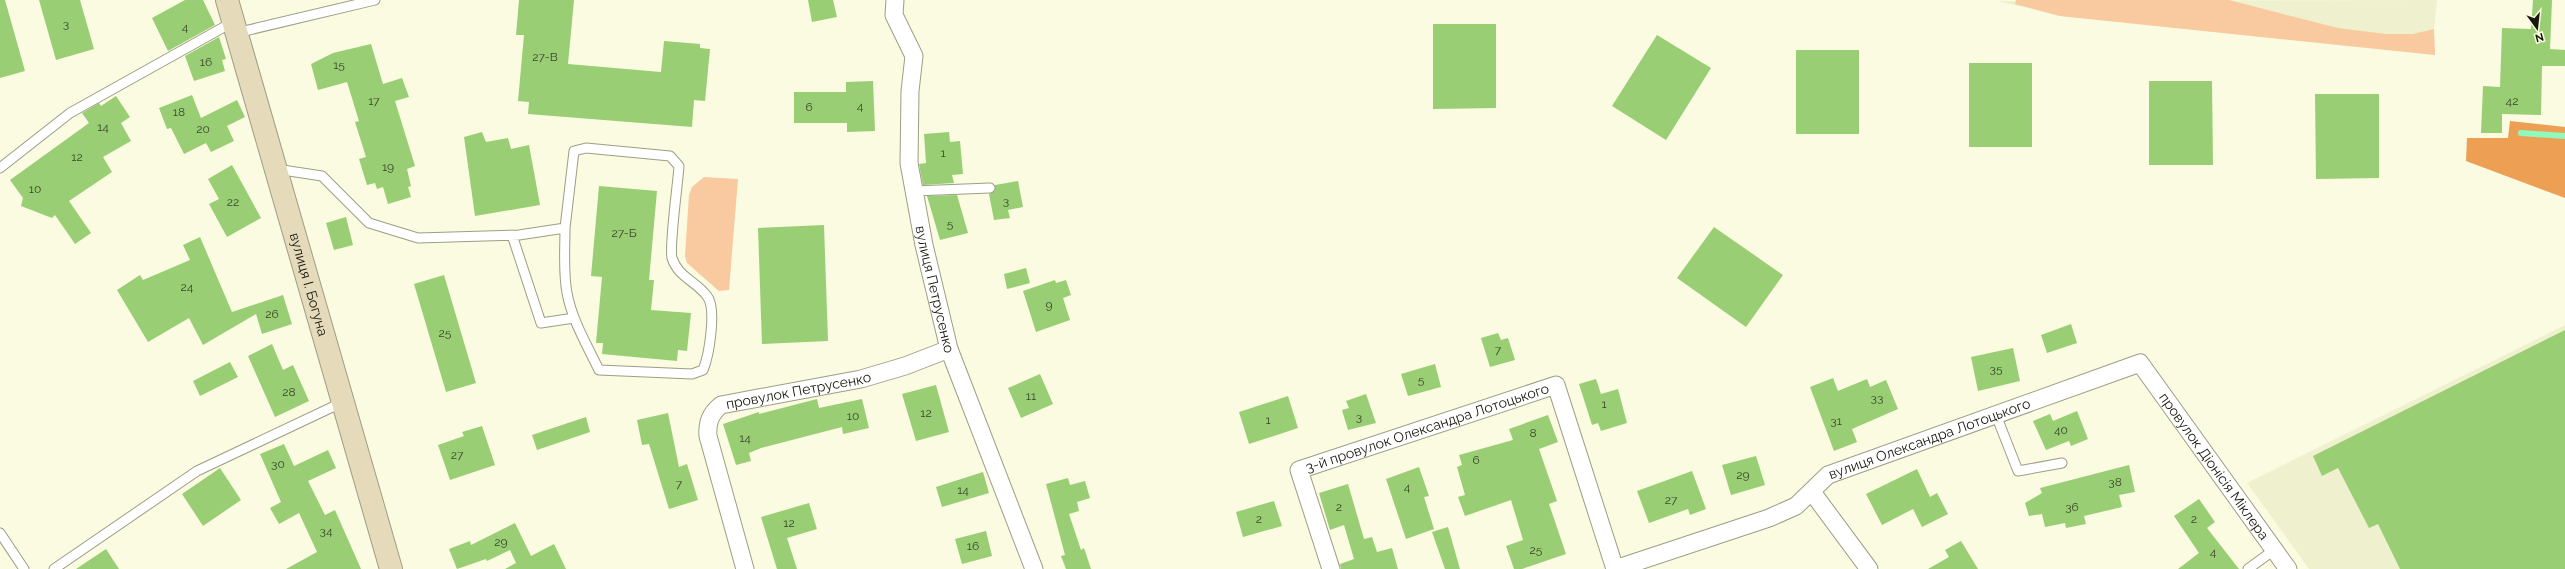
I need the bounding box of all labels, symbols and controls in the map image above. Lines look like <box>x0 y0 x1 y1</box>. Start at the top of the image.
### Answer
north arrow <box>2517 8 2557 48</box>
house number: 3 <box>63 17 69 31</box>
house number: 4 <box>182 20 189 34</box>
text: N <box>2534 30 2545 45</box>
house number: 27-В <box>532 50 558 64</box>
house number: 16 <box>200 55 212 69</box>
house number: 15 <box>333 58 345 72</box>
house number: 17 <box>368 94 380 108</box>
house number: 42 <box>2506 94 2518 108</box>
house number: 4 <box>857 99 864 113</box>
house number: 6 <box>805 100 813 114</box>
house number: 18 <box>173 105 185 119</box>
house number: 14 <box>97 120 109 134</box>
house number: 20 <box>196 122 210 136</box>
house number: 1 <box>940 146 946 160</box>
house number: 12 <box>71 150 83 164</box>
house number: 19 <box>382 160 394 174</box>
house number: 10 <box>29 182 41 196</box>
house number: 3 <box>1003 194 1009 208</box>
house number: 22 <box>227 195 239 209</box>
house number: 5 <box>947 217 954 231</box>
street label: вулиця Петрусенко <box>913 225 958 355</box>
house number: 27-Б <box>611 226 637 240</box>
street label: вулиця І. Богуна <box>287 231 331 338</box>
house number: 24 <box>181 280 194 294</box>
house number: 9 <box>1045 298 1053 312</box>
house number: 26 <box>265 307 279 321</box>
house number: 25 <box>439 326 452 340</box>
house number: 7 <box>1495 343 1502 357</box>
house number: 35 <box>1990 362 2003 376</box>
street label: провулок Петрусенко <box>725 369 873 412</box>
house number: 5 <box>1418 373 1425 387</box>
street label: 3-й провулок Олександра Лотоцького <box>1303 380 1551 475</box>
house number: 28 <box>282 385 296 399</box>
house number: 11 <box>1026 389 1036 403</box>
street label: провулок Діонісія Міклера <box>2156 390 2272 543</box>
house number: 33 <box>1871 391 1883 405</box>
street label: вулиця Олександра Лотоцького <box>1826 395 2032 482</box>
house number: 1 <box>1601 397 1607 411</box>
house number: 12 <box>920 406 932 420</box>
house number: 10 <box>847 409 859 423</box>
house number: 3 <box>1356 410 1362 424</box>
house number: 1 <box>1265 413 1271 427</box>
house number: 31 <box>1830 414 1842 428</box>
house number: 40 <box>2054 423 2068 437</box>
house number: 8 <box>1529 426 1537 440</box>
house number: 14 <box>739 431 751 445</box>
house number: 27 <box>451 448 464 462</box>
house number: 6 <box>1472 453 1480 467</box>
house number: 30 <box>271 457 285 471</box>
house number: 29 <box>1736 468 1750 482</box>
house number: 38 <box>2108 475 2122 489</box>
house number: 7 <box>676 477 683 491</box>
house number: 4 <box>1404 480 1411 494</box>
house number: 14 <box>957 483 969 497</box>
house number: 27 <box>1665 493 1678 507</box>
house number: 2 <box>1336 500 1342 514</box>
house number: 36 <box>2065 500 2079 514</box>
house number: 2 <box>1256 512 1262 526</box>
house number: 2 <box>2191 512 2197 526</box>
house number: 12 <box>783 516 795 530</box>
house number: 34 <box>320 524 333 538</box>
house number: 29 <box>494 535 508 549</box>
house number: 16 <box>967 539 979 553</box>
house number: 25 <box>1530 543 1543 557</box>
house number: 4 <box>2210 545 2217 559</box>

